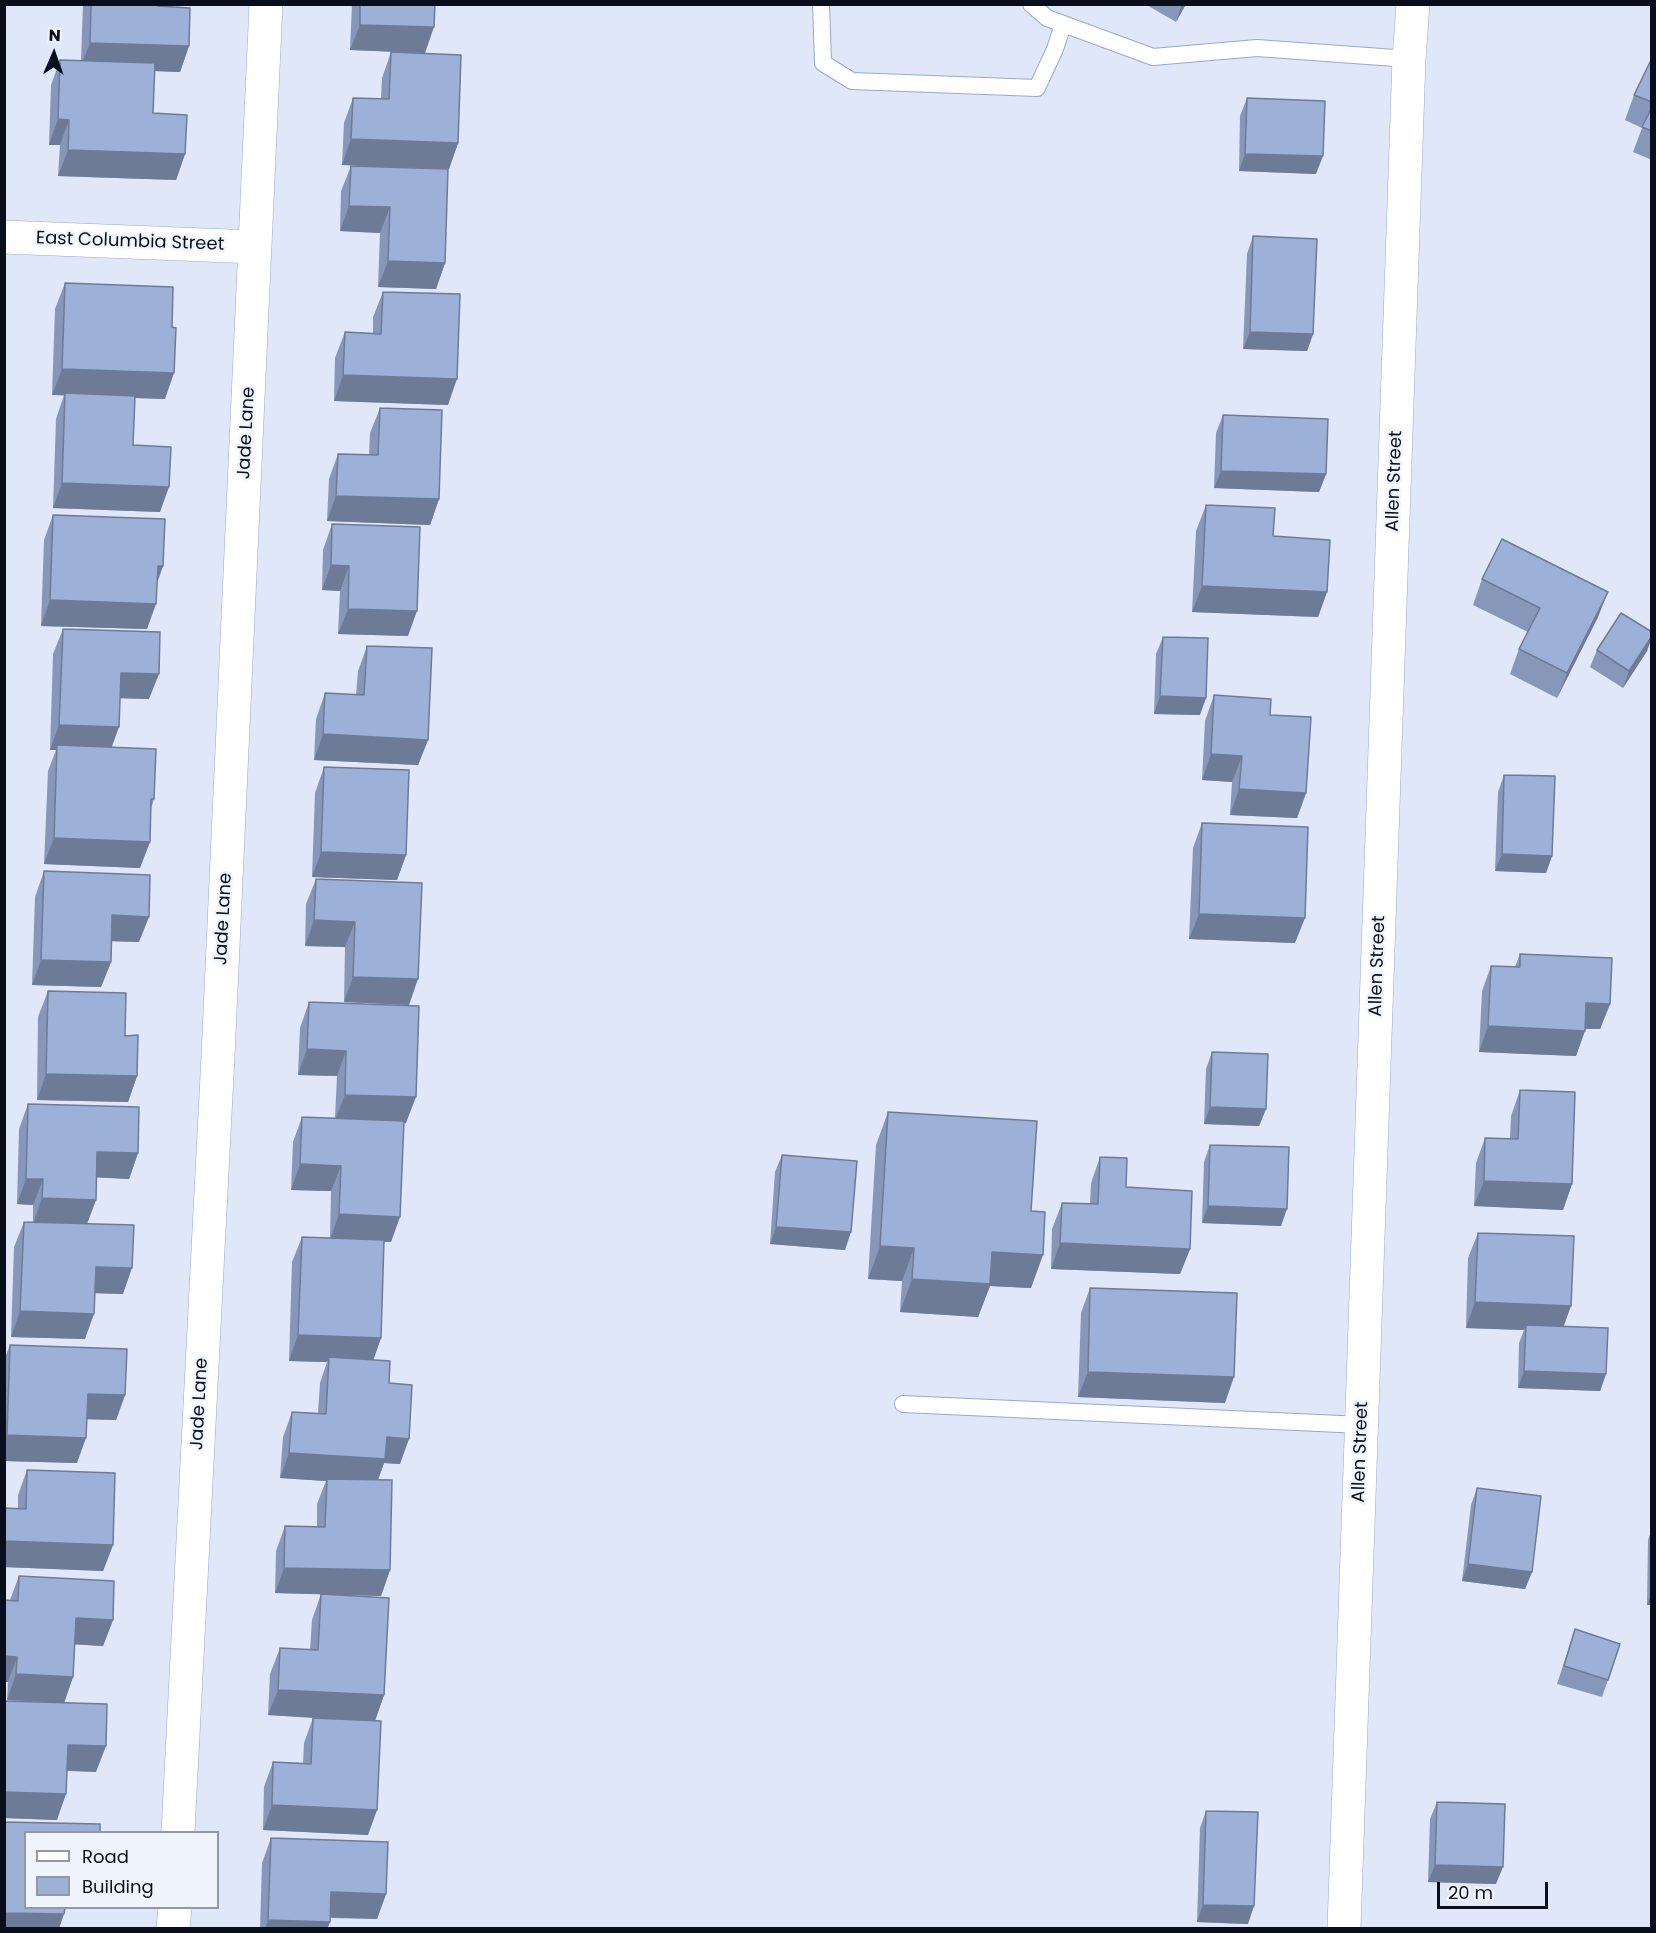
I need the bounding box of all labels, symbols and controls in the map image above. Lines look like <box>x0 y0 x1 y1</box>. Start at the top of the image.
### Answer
north arrow <box>24 24 84 84</box>
text: N <box>48 24 61 47</box>
street label: East Columbia Street <box>36 228 224 256</box>
street label: Jade Lane <box>234 386 260 480</box>
street label: Allen Street <box>1382 430 1408 532</box>
street label: Jade Lane <box>211 872 237 966</box>
street label: Allen Street <box>1365 915 1391 1017</box>
street label: Jade Lane <box>187 1357 213 1451</box>
street label: Allen Street <box>1348 1401 1374 1503</box>
legend <box>24 1831 219 1909</box>
text: Road <box>82 1844 129 1869</box>
scale bar <box>1440 1870 1551 1908</box>
text: Building <box>82 1874 154 1899</box>
text: 20 m <box>1448 1880 1493 1905</box>

